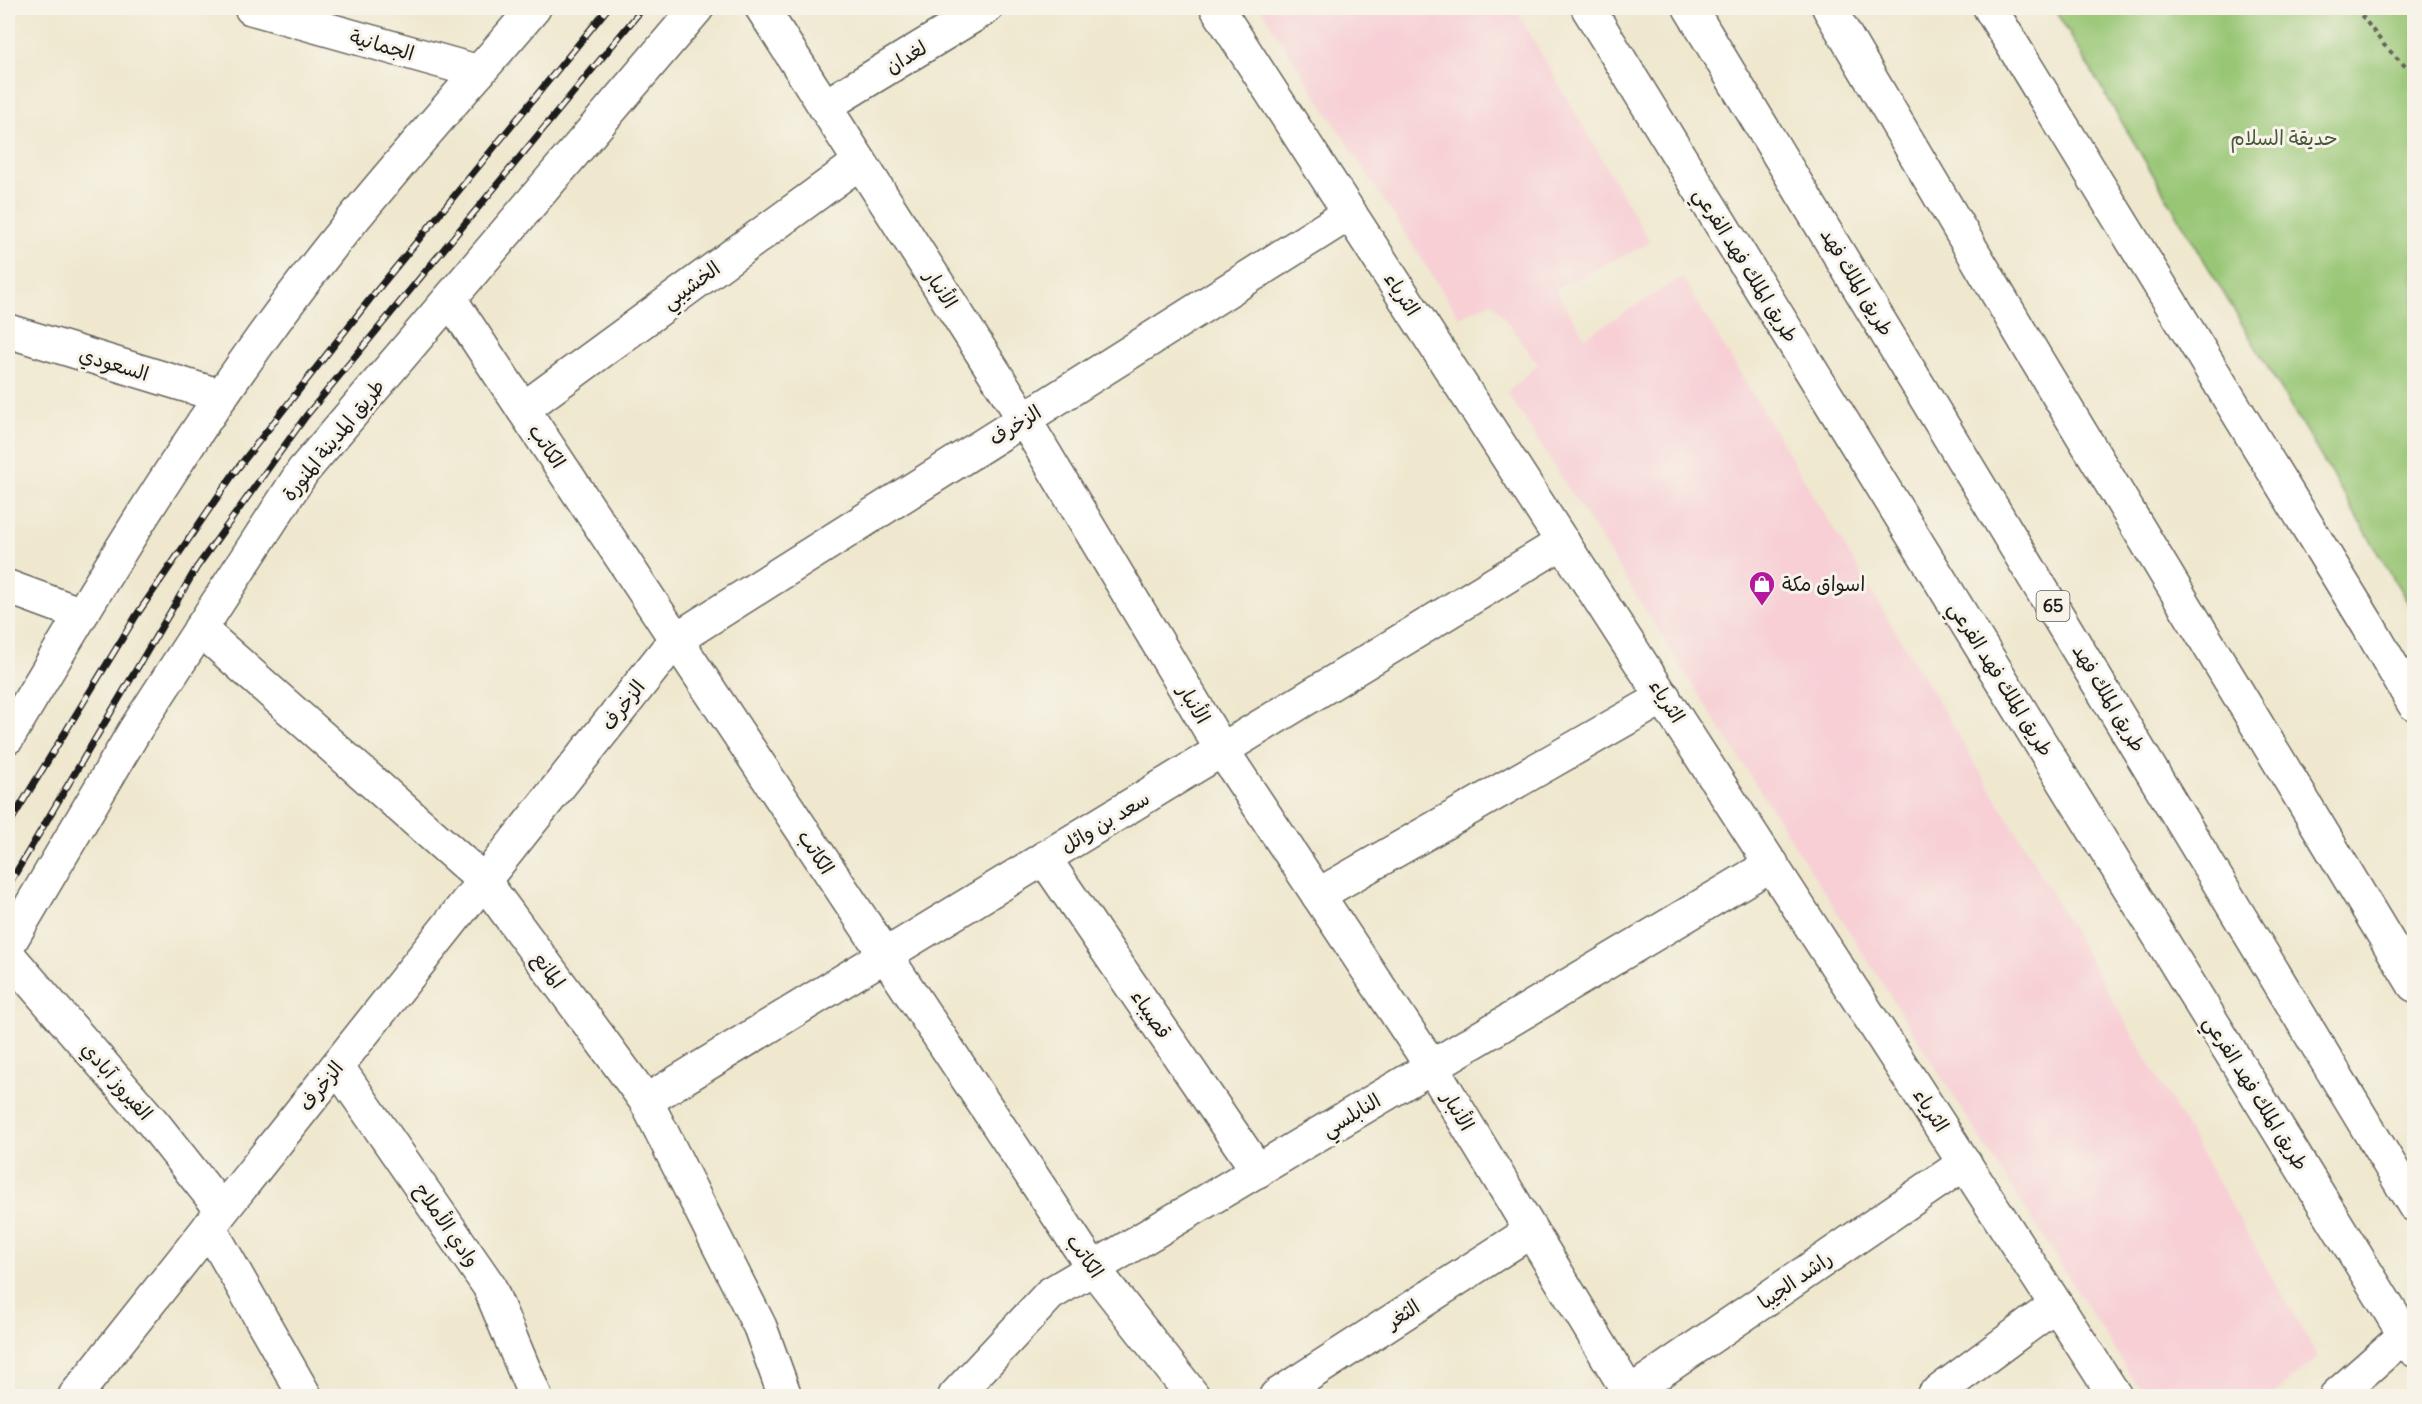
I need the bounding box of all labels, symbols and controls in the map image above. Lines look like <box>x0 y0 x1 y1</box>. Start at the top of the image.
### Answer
street label: الجمانية <box>347 23 417 66</box>
street label: لغدان <box>880 35 931 79</box>
park label: حديقة السلام <box>2230 125 2338 153</box>
street label: طريق الملك فهد الفرعي <box>1684 183 1804 350</box>
street label: طريق الملك فهد <box>1815 223 1899 340</box>
street label: الخشيبي <box>657 255 728 319</box>
street label: الأنبار <box>919 263 963 313</box>
street label: الثرياء <box>1379 267 1426 320</box>
street label: السعودي <box>75 341 152 389</box>
street label: طريق المدينة المنورة <box>276 374 391 507</box>
street label: الزخرف <box>984 399 1045 450</box>
street label: الكاتب <box>524 419 571 473</box>
shop icon: اسواق مكة <box>1747 569 1777 607</box>
place label: اسواق مكة <box>1782 571 1865 596</box>
road number: 65 <box>2036 591 2070 621</box>
street label: طريق الملك فهد الفرعي <box>1939 597 2059 764</box>
street label: طريق الملك فهد <box>2067 639 2151 756</box>
street label: الثرياء <box>1644 674 1691 727</box>
street label: الزخرف <box>595 675 650 735</box>
street label: الأنبار <box>1172 678 1216 728</box>
street label: سعد بن وائل <box>1056 785 1154 858</box>
street label: الكاتب <box>793 825 840 879</box>
street label: المانع <box>525 947 571 995</box>
street label: قصيباء <box>1126 984 1177 1043</box>
street label: طريق الملك فهد الفرعي <box>2194 1011 2314 1178</box>
street label: الفيروز آبادي <box>74 1036 158 1127</box>
street label: الزخرف <box>293 1056 348 1116</box>
street label: الثرياء <box>1908 1083 1955 1136</box>
street label: الأنبار <box>1436 1085 1480 1135</box>
street label: النابلسي <box>1317 1087 1388 1147</box>
street label: وادي الأملاح <box>407 1178 485 1273</box>
street label: الكاتب <box>1061 1229 1109 1283</box>
street label: راشد الجيبا <box>1753 1245 1837 1314</box>
street label: الثغر <box>1380 1294 1424 1335</box>

